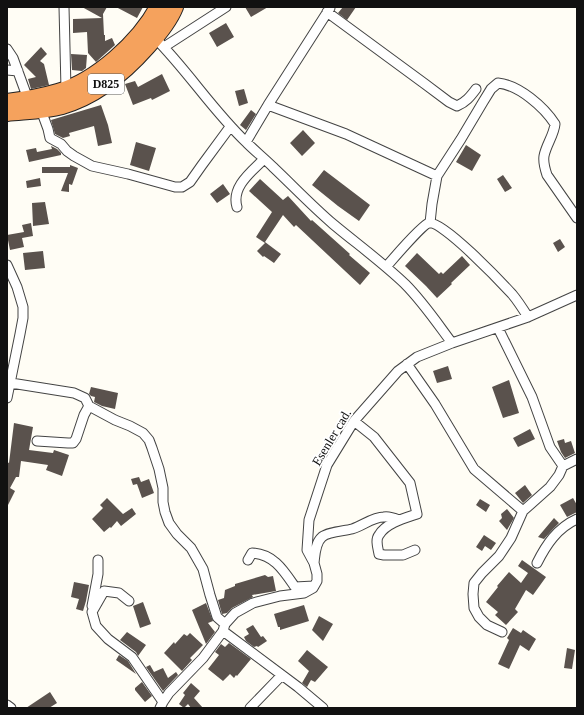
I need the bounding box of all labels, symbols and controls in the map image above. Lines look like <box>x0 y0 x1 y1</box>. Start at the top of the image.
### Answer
road number: D825 <box>88 74 124 94</box>
street label: Esenler cad. <box>309 406 354 468</box>

